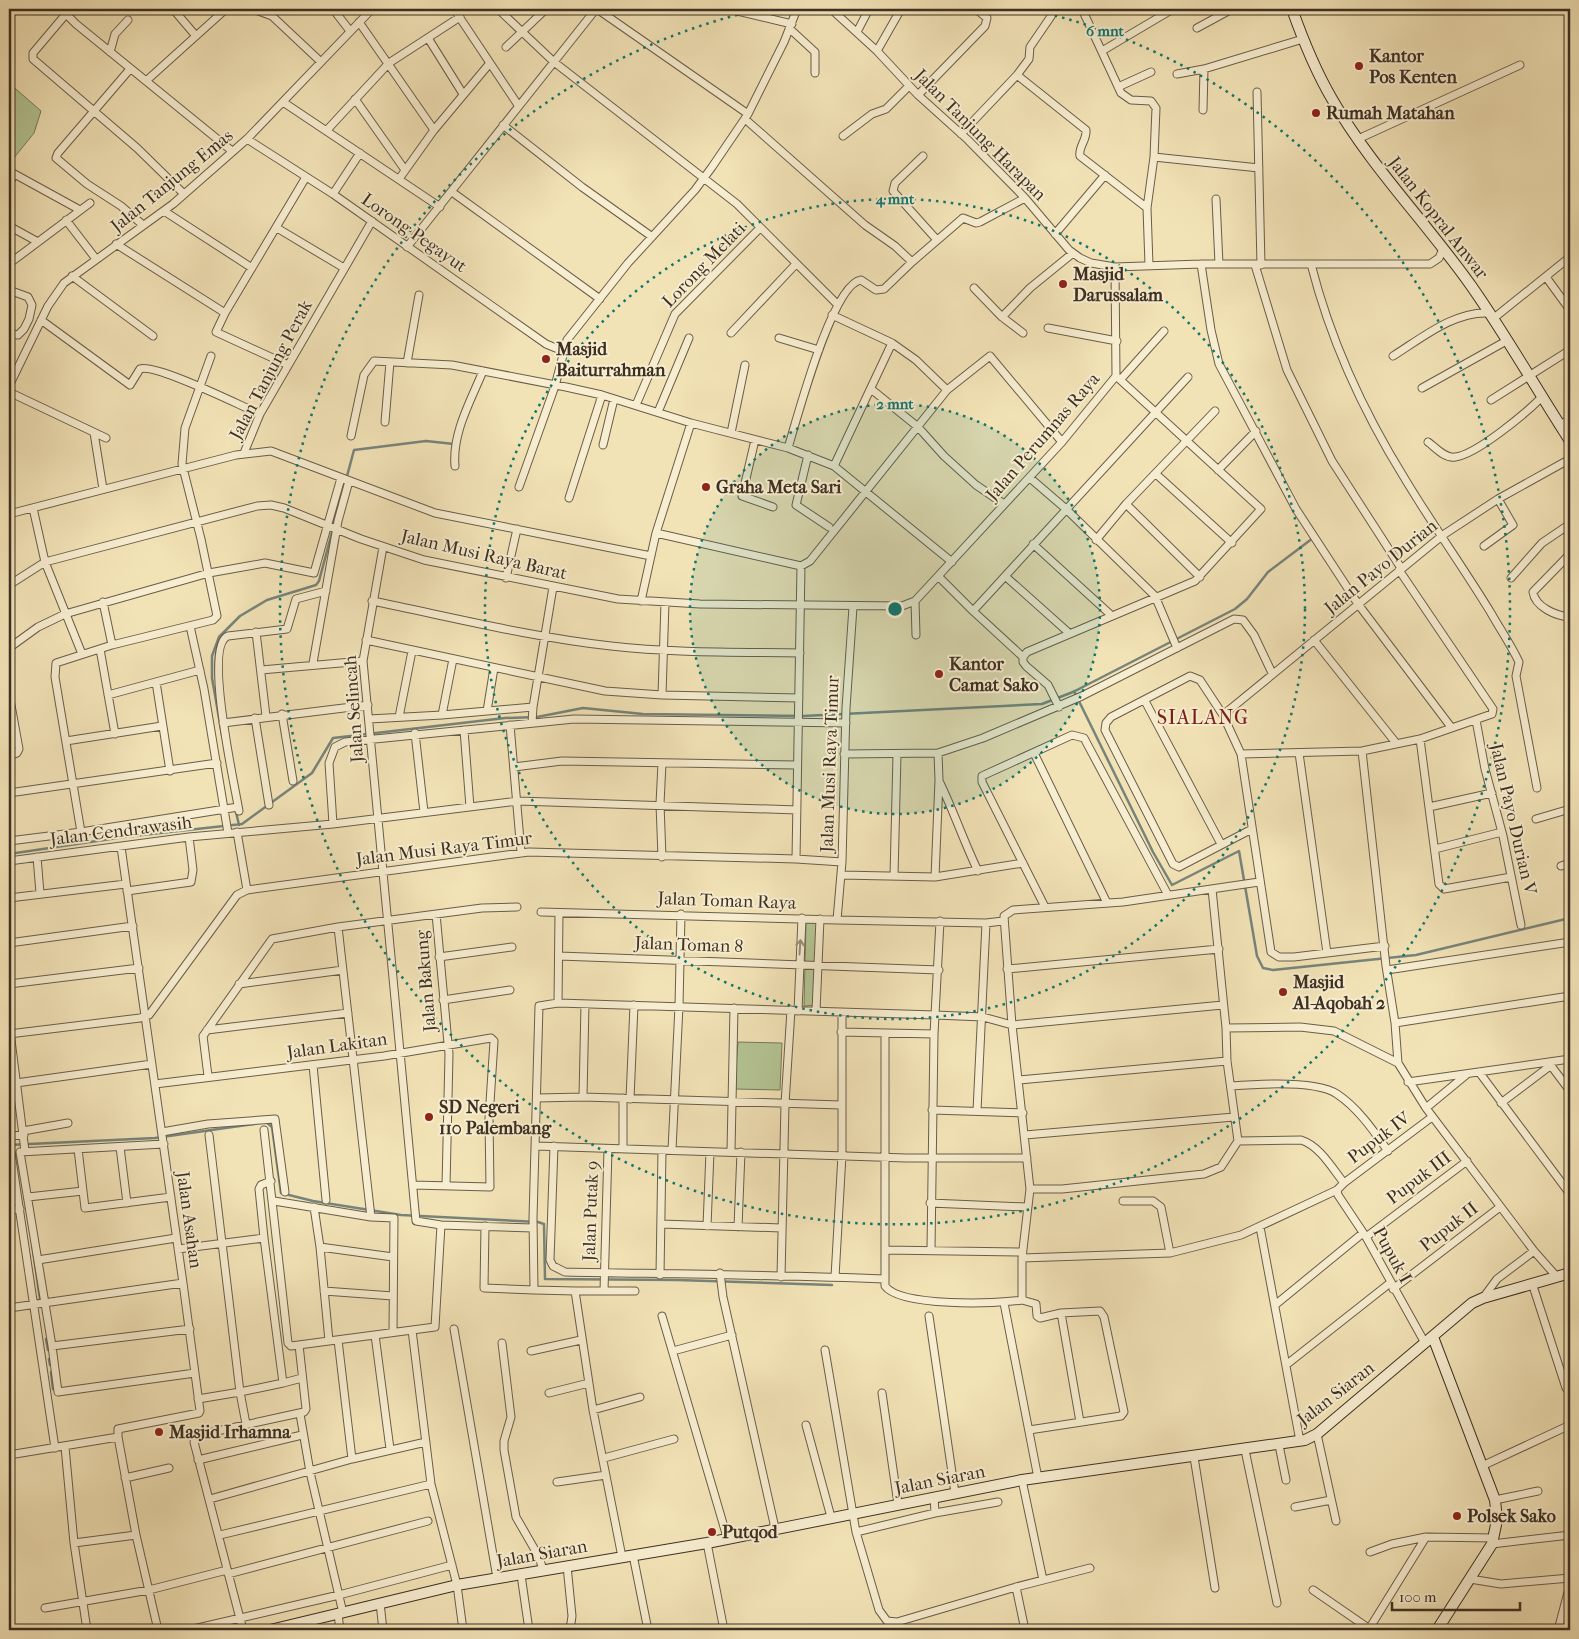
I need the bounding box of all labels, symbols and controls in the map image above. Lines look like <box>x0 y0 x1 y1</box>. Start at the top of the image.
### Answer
text: 6 mnt <box>1086 22 1125 40</box>
place label: Kantor Pos Kenten <box>1369 46 1457 88</box>
marker: Kantor Pos Kenten <box>1353 60 1365 72</box>
street label: Jalan Tanjung Harapan <box>908 63 1051 206</box>
place label: Rumah Matahan <box>1326 103 1455 124</box>
marker: Rumah Matahan <box>1310 107 1322 119</box>
street label: Jalan Tanjung Emas <box>105 125 238 238</box>
street label: Jalan Kopral Anwar <box>1382 151 1493 284</box>
street label: Lorong Pegayut <box>357 189 471 277</box>
text: 4 mnt <box>875 190 915 208</box>
street label: Lorong Melati <box>658 217 750 312</box>
place label: Masjid Darussalam <box>1072 264 1164 306</box>
marker: Masjid Darussalam <box>1057 278 1069 290</box>
street label: Jalan Tanjung Perak <box>224 296 317 445</box>
place label: Masjid Baiturrahman <box>555 339 666 381</box>
marker: Masjid Baiturrahman <box>540 353 552 365</box>
street label: Jalan Perumnas Raya <box>980 368 1105 507</box>
text: 2 mnt <box>876 395 914 413</box>
place label: Graha Meta Sari <box>716 477 842 498</box>
marker: Graha Meta Sari <box>700 481 712 493</box>
street label: Jalan Payo Durian <box>1319 515 1442 620</box>
street label: Jalan Musi Raya Barat <box>397 525 570 584</box>
centre of rings <box>886 600 904 618</box>
place label: Kantor Camat Sako <box>949 654 1039 696</box>
street label: Jalan Selincah <box>340 655 368 765</box>
marker: Kantor Camat Sako <box>933 668 945 680</box>
street label: Jalan Musi Raya Timur <box>816 675 844 855</box>
district label: SIALANG <box>1157 706 1249 729</box>
street label: Jalan Payo Durian V <box>1485 739 1541 898</box>
street label: Jalan Cendrawasih <box>47 812 193 850</box>
street label: Jalan Musi Raya Timur <box>353 828 534 870</box>
street label: Jalan Toman Raya <box>655 888 797 914</box>
street label: Jalan Bakung <box>411 929 441 1035</box>
street label: Jalan Toman 8 <box>632 933 744 957</box>
one-way arrow <box>795 939 804 955</box>
place label: Masjid Al-Aqobah 2 <box>1292 972 1385 1014</box>
marker: Masjid Al-Aqobah 2 <box>1277 986 1289 998</box>
street label: Jalan Lakitan <box>283 1028 389 1064</box>
place label: SD Negeri 110 Palembang <box>439 1097 552 1139</box>
street label: Pupuk IV <box>1344 1107 1415 1168</box>
marker: SD Negeri 110 Palembang <box>423 1111 435 1123</box>
street label: Pupuk III <box>1383 1147 1455 1209</box>
street label: Jalan Putak 9 <box>579 1160 603 1264</box>
street label: Jalan Asahan <box>172 1168 206 1270</box>
street label: Pupuk II <box>1416 1198 1482 1256</box>
street label: Pupuk I <box>1368 1223 1416 1287</box>
street label: Jalan Siaran <box>1292 1357 1379 1432</box>
place label: Masjid Irhamna <box>168 1422 291 1443</box>
marker: Masjid Irhamna <box>153 1426 165 1438</box>
street label: Jalan Siaran <box>891 1461 988 1499</box>
place label: Polsek Sako <box>1467 1506 1556 1527</box>
marker: Polsek Sako <box>1451 1510 1463 1522</box>
place label: Putqod <box>722 1522 779 1543</box>
marker: Putqod <box>706 1526 718 1538</box>
street label: Jalan Siaran <box>493 1536 589 1573</box>
scale bar <box>1392 1579 1519 1611</box>
text: 100 m <box>1399 1588 1437 1606</box>

